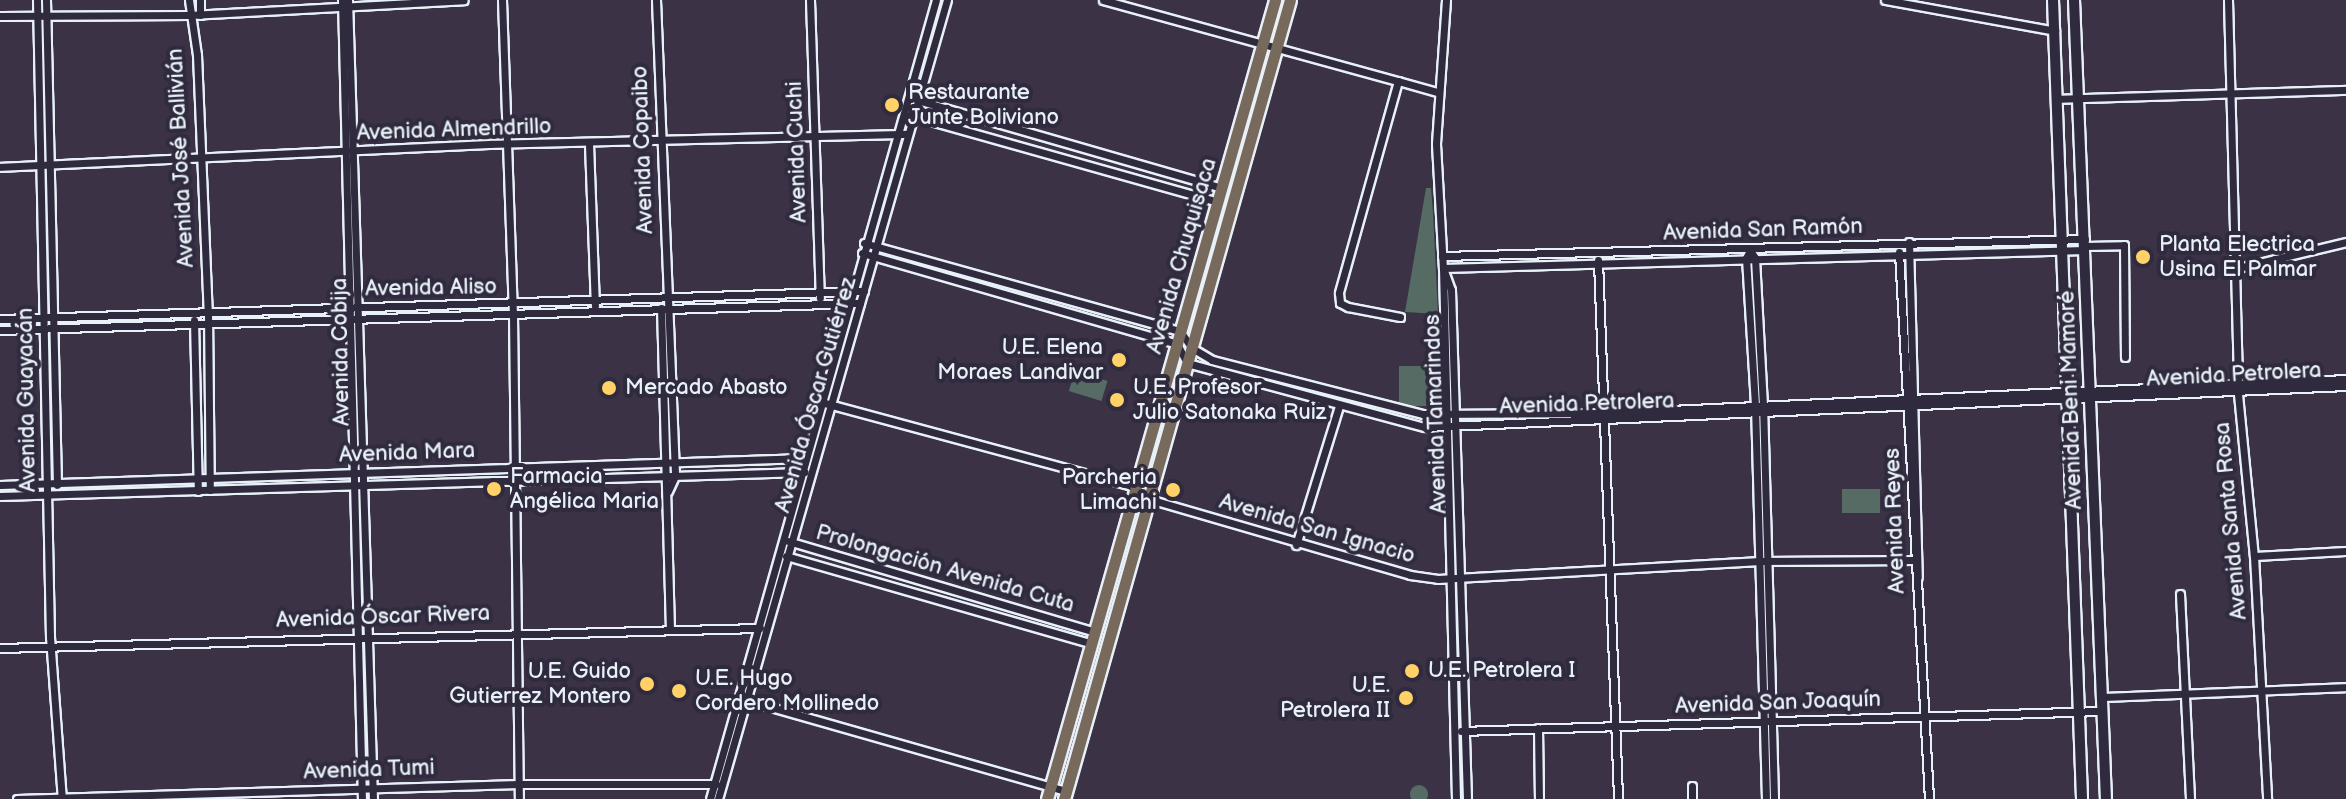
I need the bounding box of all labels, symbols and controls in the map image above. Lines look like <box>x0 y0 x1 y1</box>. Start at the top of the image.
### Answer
street label: Avenida José Ballivián <box>162 47 200 269</box>
street label: Avenida Copaibo <box>627 66 659 234</box>
place label: Restaurante Junte Boliviano <box>908 79 1059 130</box>
street label: Avenida Cuchi <box>781 81 813 223</box>
marker: Restaurante Junte Boliviano <box>883 96 901 114</box>
street label: Avenida Almendrillo <box>356 113 552 147</box>
street label: Avenida Chuquisaca <box>1141 155 1223 357</box>
street label: Avenida San Ramón <box>1663 213 1863 247</box>
place label: Planta Electrica Usina El Palmar <box>2159 231 2316 282</box>
marker: Planta Electrica Usina El Palmar <box>2134 248 2152 266</box>
street label: Avenida Aliso <box>365 274 497 302</box>
street label: Avenida Óscar Gutiérrez <box>770 274 862 516</box>
street label: Avenida Cobija <box>327 278 355 426</box>
street label: Avenida Beni Mamoré <box>2054 290 2088 510</box>
street label: Avenida Guayacán <box>12 308 42 492</box>
street label: Avenida Tamarindos <box>1419 313 1453 515</box>
place label: U.E. Elena Moraes Landivar <box>937 334 1103 386</box>
marker: U.E. Elena Moraes Landivar <box>1110 351 1128 369</box>
street label: Avenida Petrolera <box>2146 357 2322 393</box>
place label: U.E. Profesor Julio Satonaka Ruiz <box>1133 374 1327 426</box>
place label: Mercado Abasto <box>625 375 787 401</box>
marker: Mercado Abasto <box>600 379 618 397</box>
street label: Avenida Petrolera <box>1499 388 1675 420</box>
marker: U.E. Profesor Julio Satonaka Ruiz <box>1108 391 1126 409</box>
street label: Avenida Santa Rosa <box>2209 421 2253 621</box>
street label: Avenida Mara <box>338 437 476 469</box>
street label: Avenida Reyes <box>1879 448 1911 594</box>
place label: Farmacia Angélica Maria <box>510 463 659 514</box>
place label: Parcheria Limachi <box>1062 464 1157 516</box>
marker: Farmacia Angélica Maria <box>485 480 503 498</box>
marker: Parcheria Limachi <box>1164 481 1182 499</box>
street label: Avenida San Ignacio <box>1216 488 1418 570</box>
street label: Prolongación Avenida Cuta <box>813 519 1077 619</box>
street label: Avenida Óscar Rivera <box>276 600 490 634</box>
place label: U.E. Guido Gutierrez Montero <box>449 658 631 710</box>
place label: U.E. Petrolera I <box>1428 658 1575 684</box>
marker: U.E. Petrolera I <box>1403 662 1421 680</box>
place label: U.E. Hugo Cordero Mollinedo <box>695 665 879 716</box>
place label: U.E. Petrolera II <box>1280 672 1390 724</box>
marker: U.E. Guido Gutierrez Montero <box>638 675 656 693</box>
marker: U.E. Hugo Cordero Mollinedo <box>670 682 688 700</box>
street label: Avenida San Joaquín <box>1674 686 1882 720</box>
marker: U.E. Petrolera II <box>1397 689 1415 707</box>
street label: Avenida Tumi <box>303 755 435 785</box>

